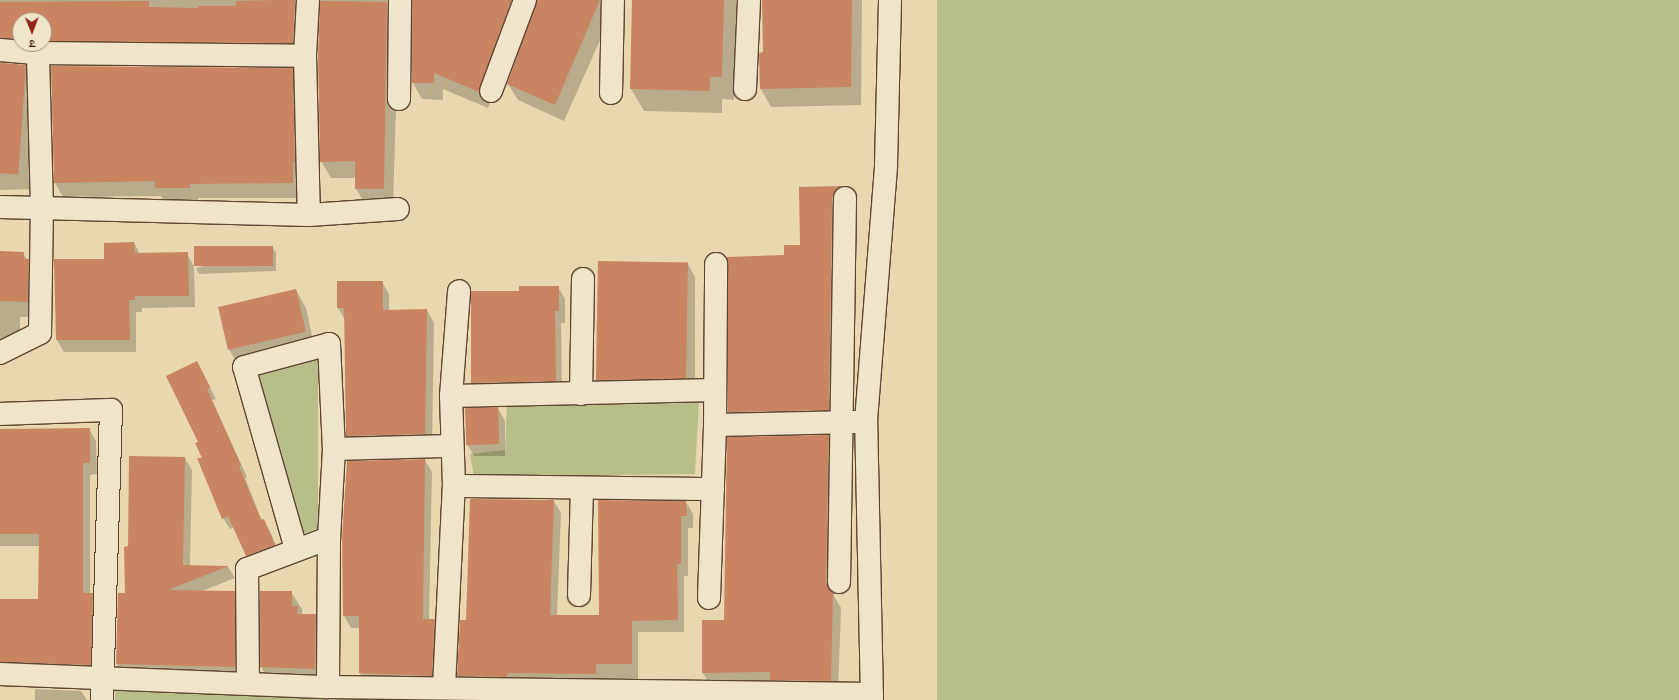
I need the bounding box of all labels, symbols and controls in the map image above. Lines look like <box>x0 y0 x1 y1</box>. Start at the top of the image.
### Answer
north arrow <box>12 12 52 52</box>
text: उ <box>29 36 35 50</box>

